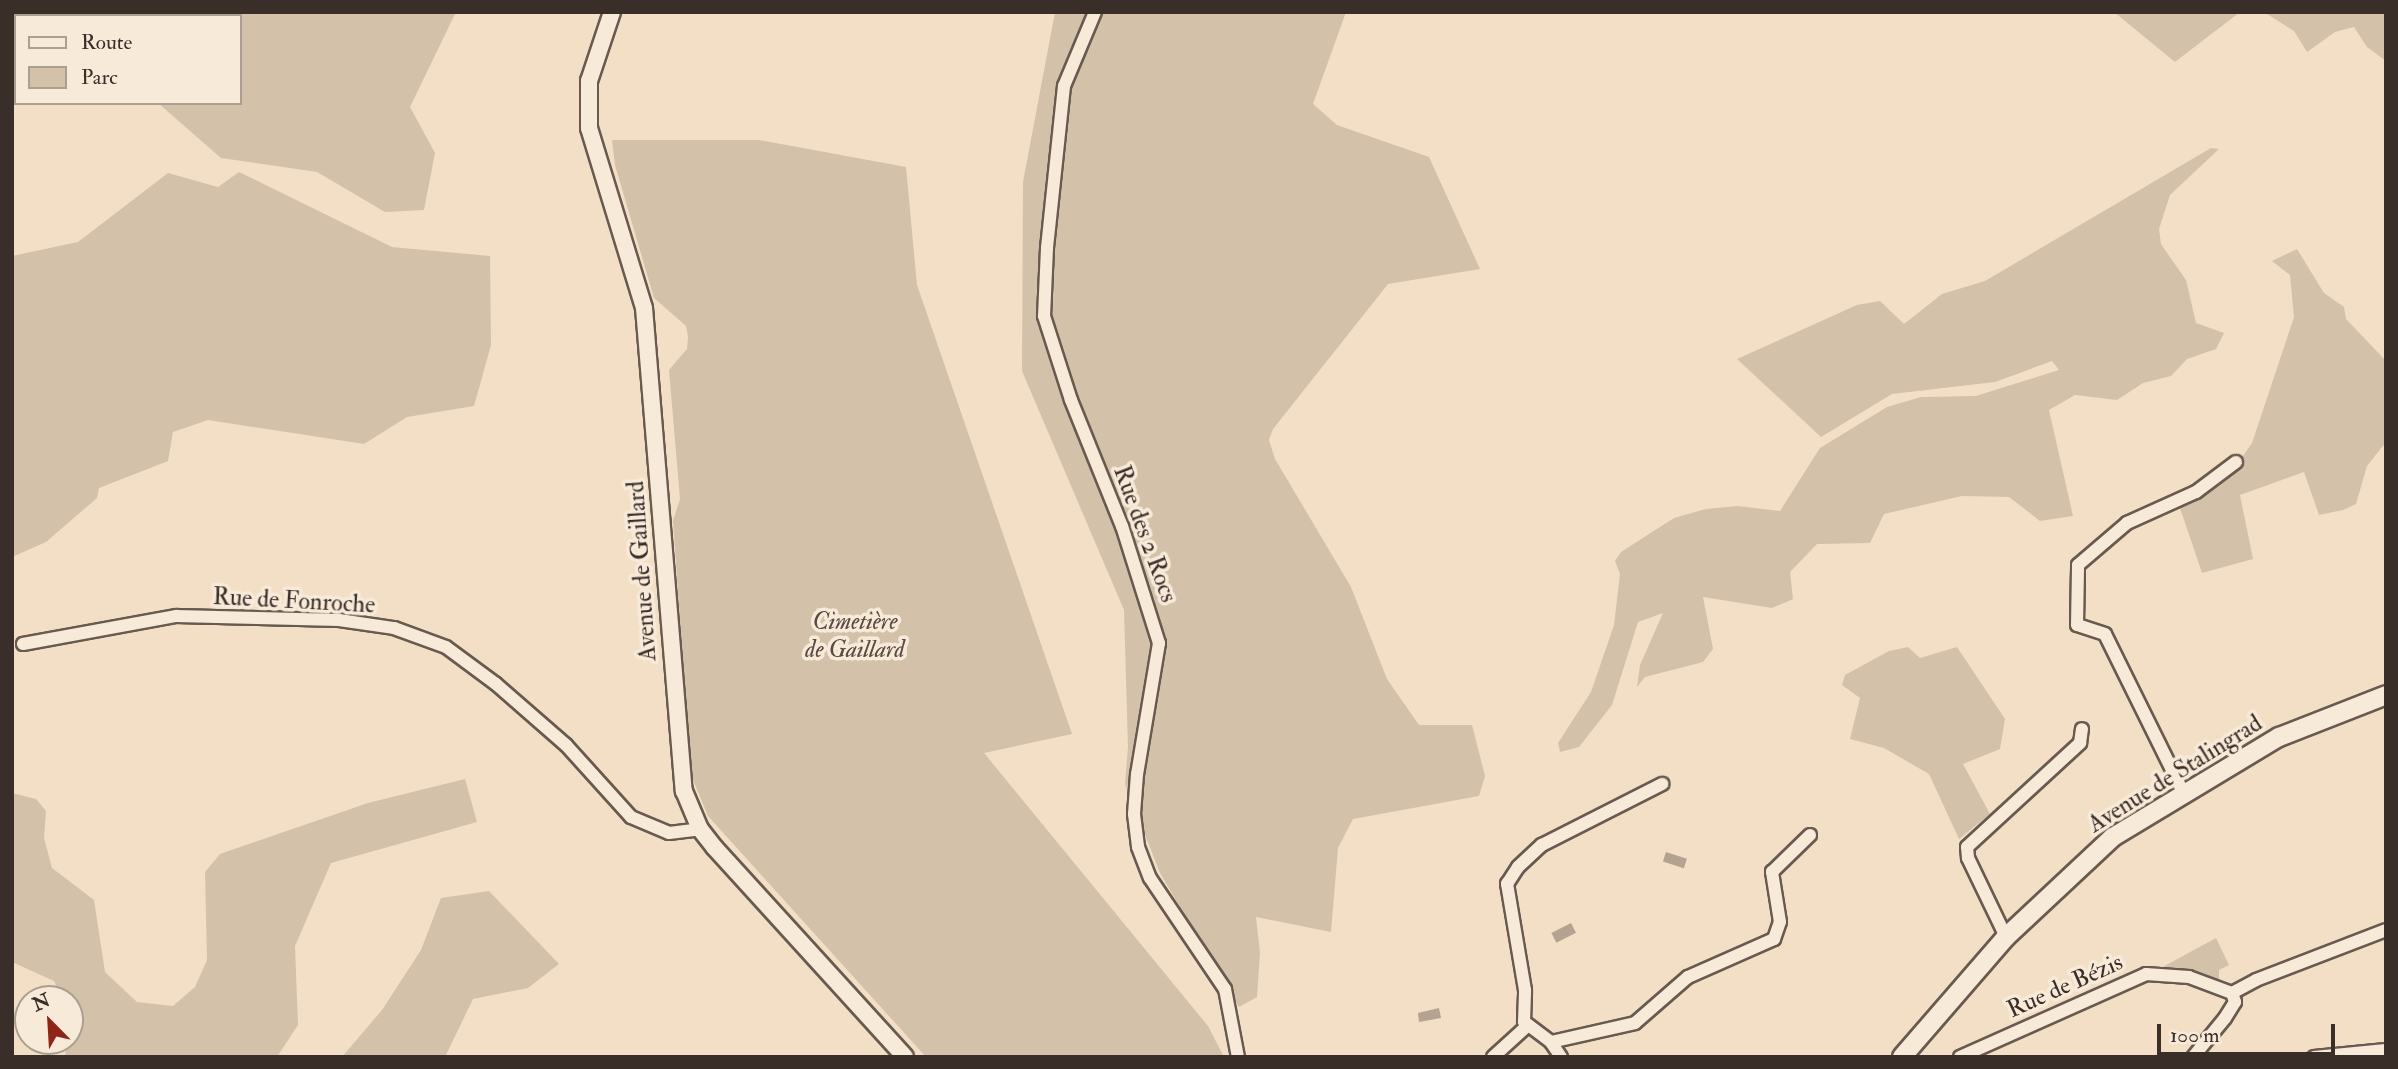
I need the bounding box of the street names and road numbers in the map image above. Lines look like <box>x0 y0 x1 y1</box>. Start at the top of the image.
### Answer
street label: Rue des 2 Rocs <box>1107 462 1183 606</box>
street label: Avenue de Gaillard <box>621 480 663 662</box>
street label: Rue de Fonroche <box>212 582 376 620</box>
street label: Avenue de Stalingrad <box>2083 709 2267 839</box>
street label: Rue de Bézis <box>2003 948 2127 1024</box>

